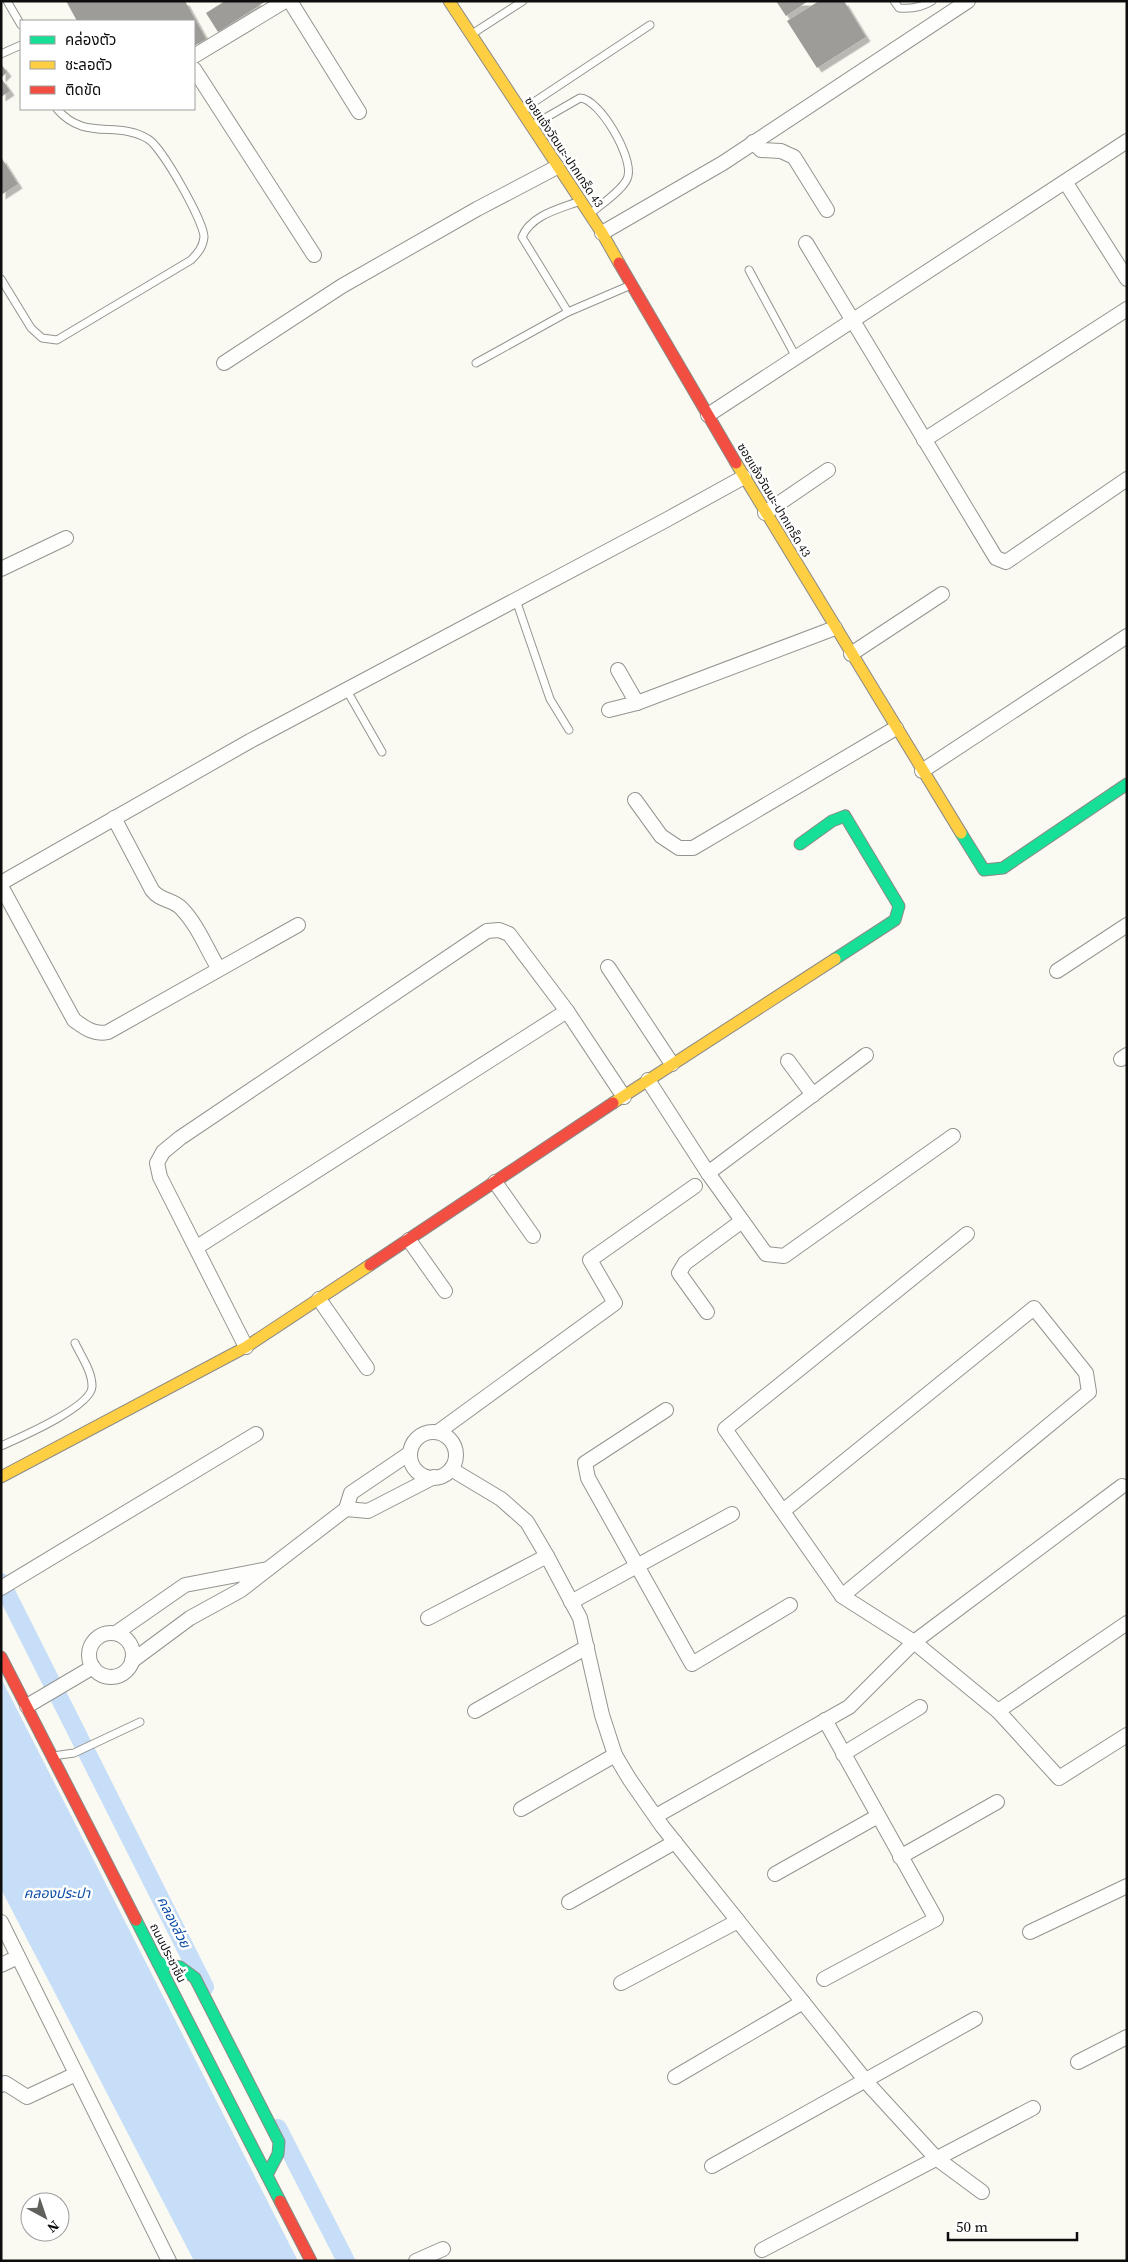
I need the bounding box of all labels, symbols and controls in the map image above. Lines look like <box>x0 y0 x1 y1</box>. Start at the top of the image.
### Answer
legend <box>20 20 195 110</box>
text: คล่องตัว <box>65 29 116 50</box>
text: ชะลอตัว <box>65 54 112 75</box>
text: ติดขัด <box>65 79 101 100</box>
street label: ซอยแจ้งวัฒนะ-ปากเกร็ด 43 <box>521 94 607 210</box>
street label: ซอยแจ้งวัฒนะ-ปากเกร็ด 43 <box>734 440 814 560</box>
water label: คลองประปา <box>24 1883 91 1903</box>
water label: คลองส่วย <box>153 1893 196 1953</box>
street label: ถนนประชาชื่น <box>146 1920 191 1985</box>
north arrow <box>20 2192 70 2242</box>
scale bar <box>948 2210 1077 2242</box>
text: N <box>43 2216 64 2238</box>
text: 50 m <box>956 2216 988 2237</box>

